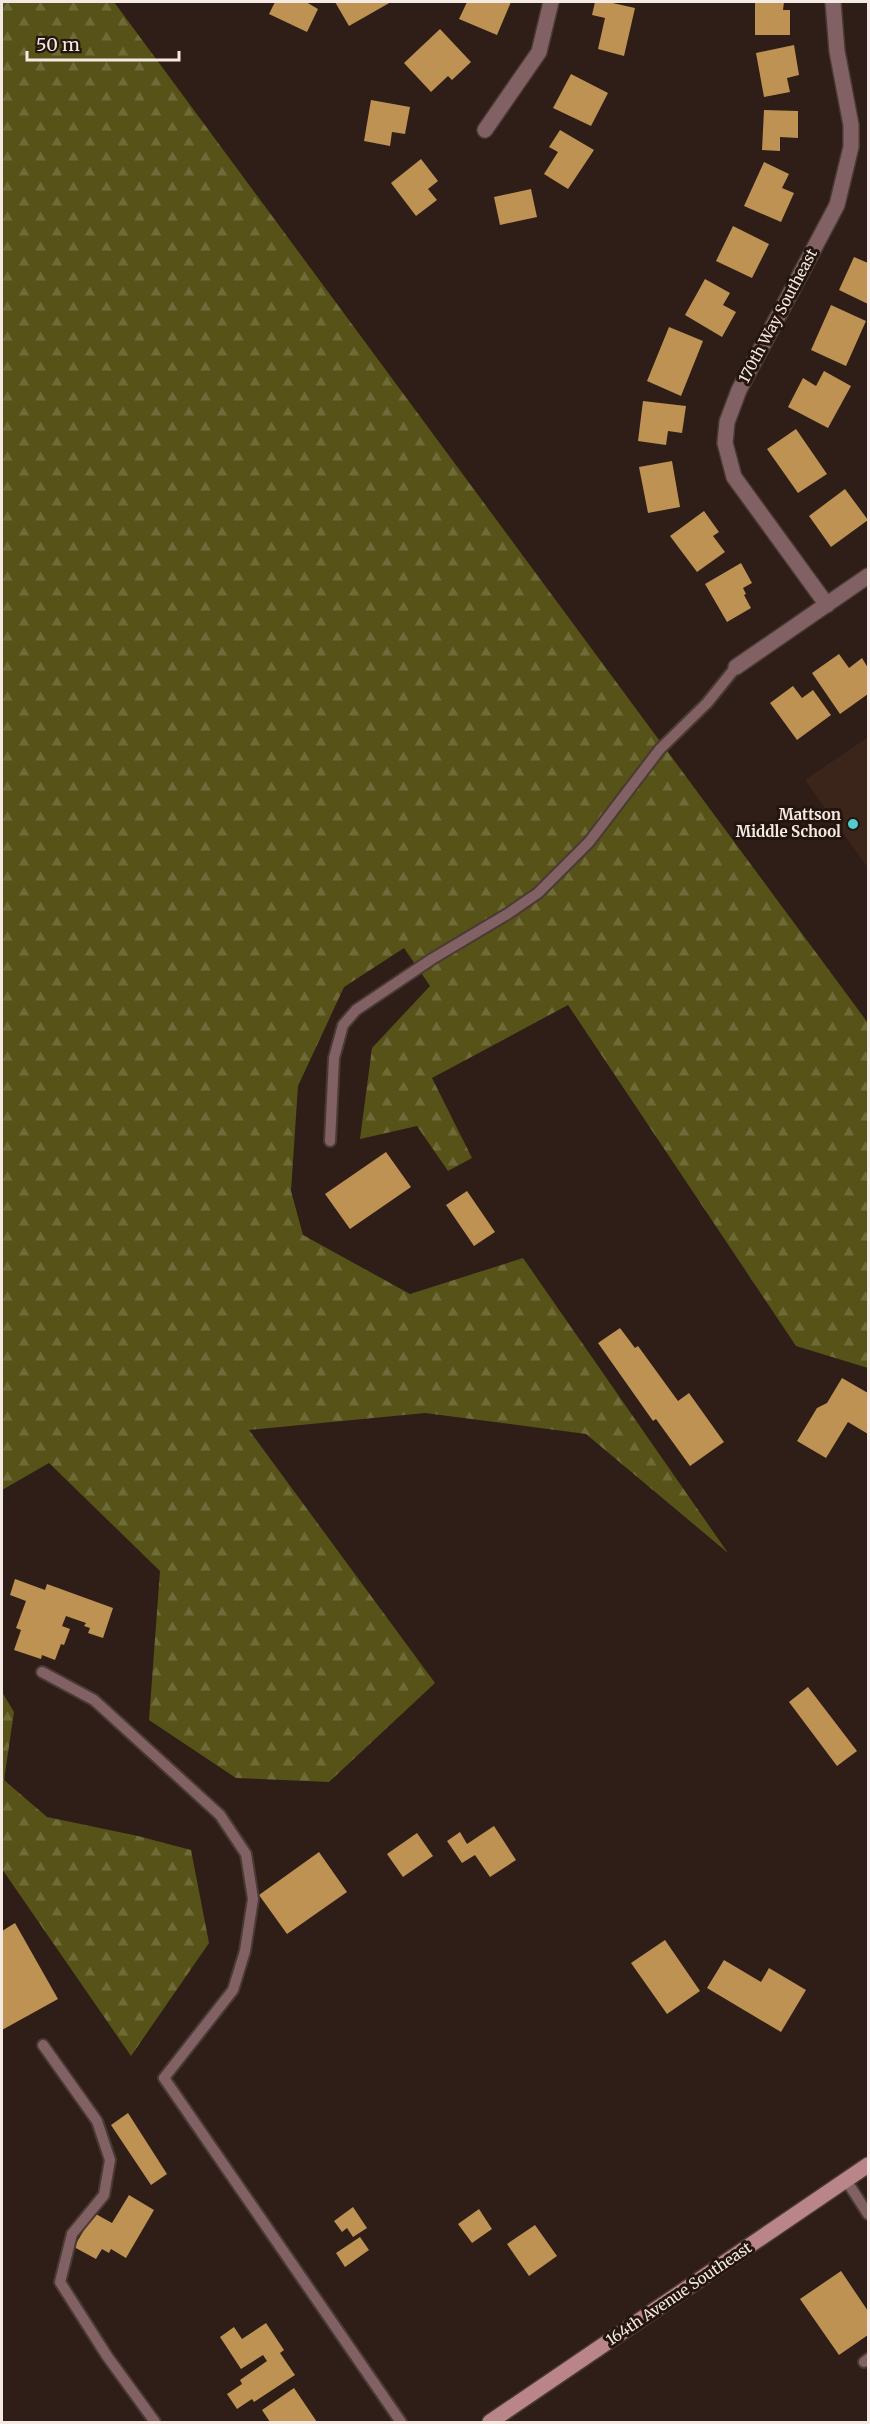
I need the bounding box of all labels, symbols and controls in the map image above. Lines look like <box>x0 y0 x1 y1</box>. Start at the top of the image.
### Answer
scale bar <box>27 24 178 62</box>
text: 50 m <box>36 33 80 56</box>
street label: 170th Way Southeast <box>734 245 821 386</box>
place label: Mattson Middle School <box>736 805 841 841</box>
marker: Mattson Middle School <box>846 817 860 831</box>
street label: 164th Avenue Southeast <box>602 2238 755 2349</box>

